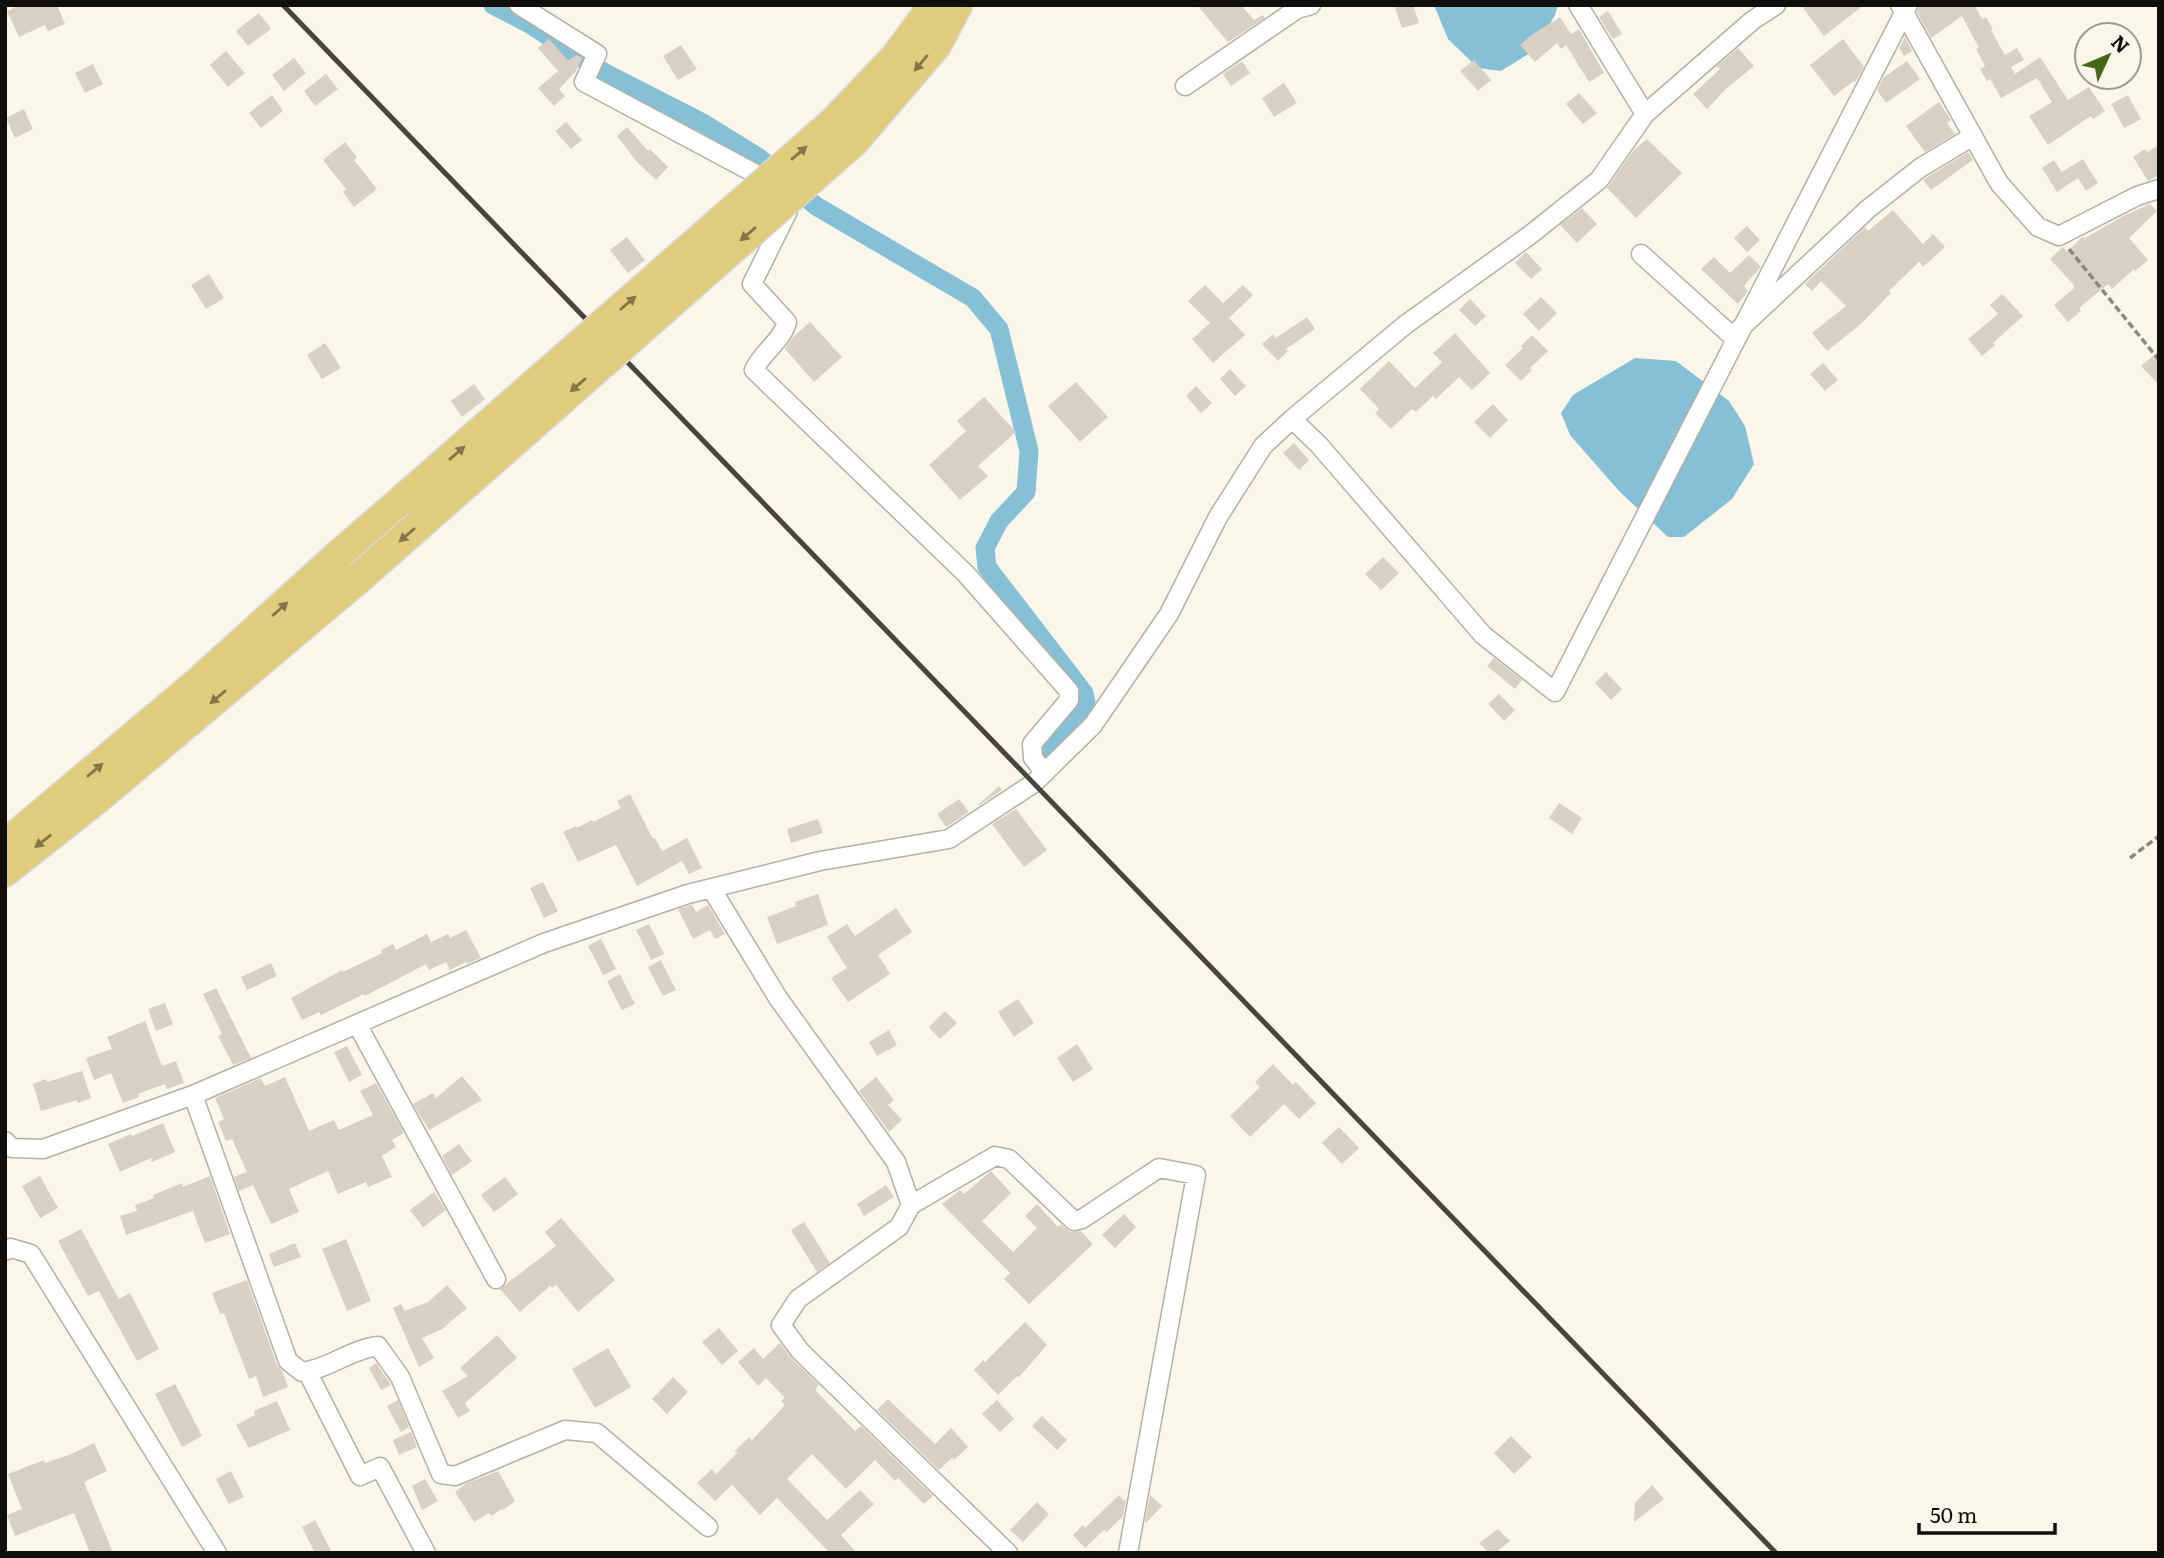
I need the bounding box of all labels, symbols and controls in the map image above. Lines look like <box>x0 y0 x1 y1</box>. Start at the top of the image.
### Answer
north arrow <box>2073 21 2143 91</box>
text: N <box>2105 28 2137 59</box>
one-way arrow <box>914 54 929 71</box>
one-way arrow <box>790 145 808 161</box>
one-way arrow <box>740 226 757 242</box>
one-way arrow <box>619 295 637 311</box>
one-way arrow <box>569 377 586 392</box>
one-way arrow <box>448 445 466 461</box>
one-way arrow <box>398 527 416 543</box>
one-way arrow <box>271 601 288 617</box>
one-way arrow <box>210 689 227 704</box>
one-way arrow <box>87 763 104 778</box>
one-way arrow <box>34 834 52 849</box>
scale bar <box>1919 1492 2056 1536</box>
text: 50 m <box>1930 1498 1977 1529</box>

